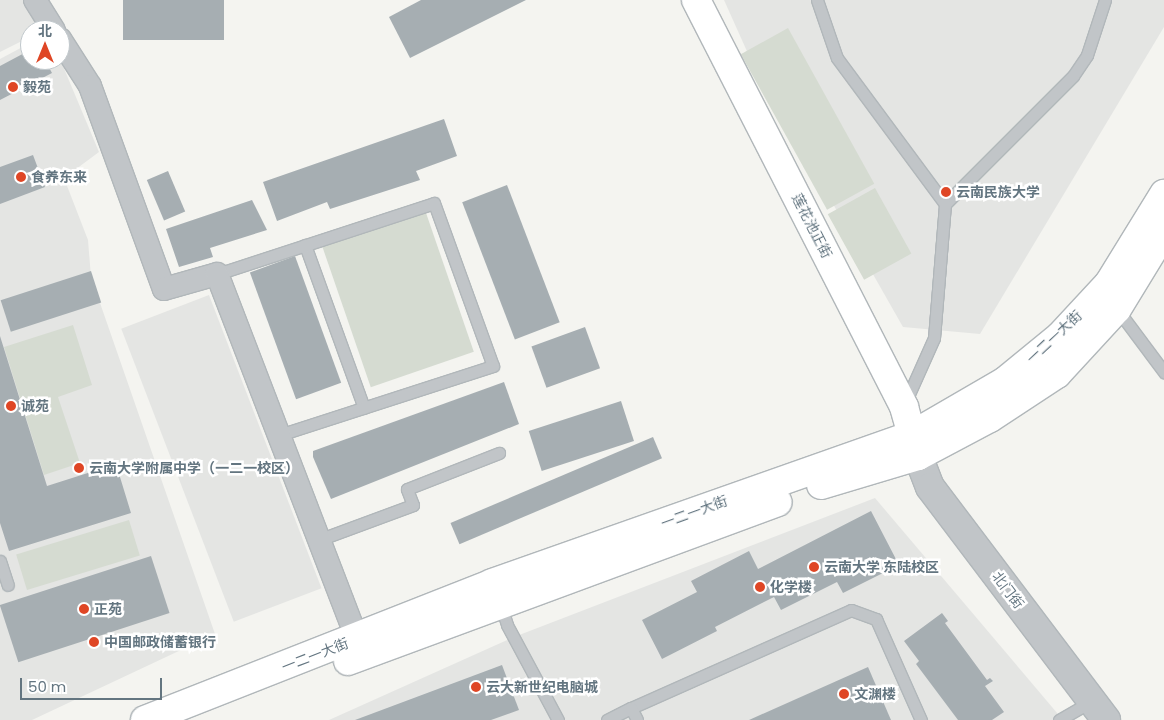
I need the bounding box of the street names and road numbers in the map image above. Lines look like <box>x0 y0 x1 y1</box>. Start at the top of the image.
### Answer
street label: 莲花池正街 <box>789 191 835 261</box>
street label: 一二一大街 <box>1023 307 1085 367</box>
street label: 一二一大街 <box>658 492 730 532</box>
street label: 北门街 <box>989 568 1027 612</box>
street label: 一二一大街 <box>279 635 351 675</box>

